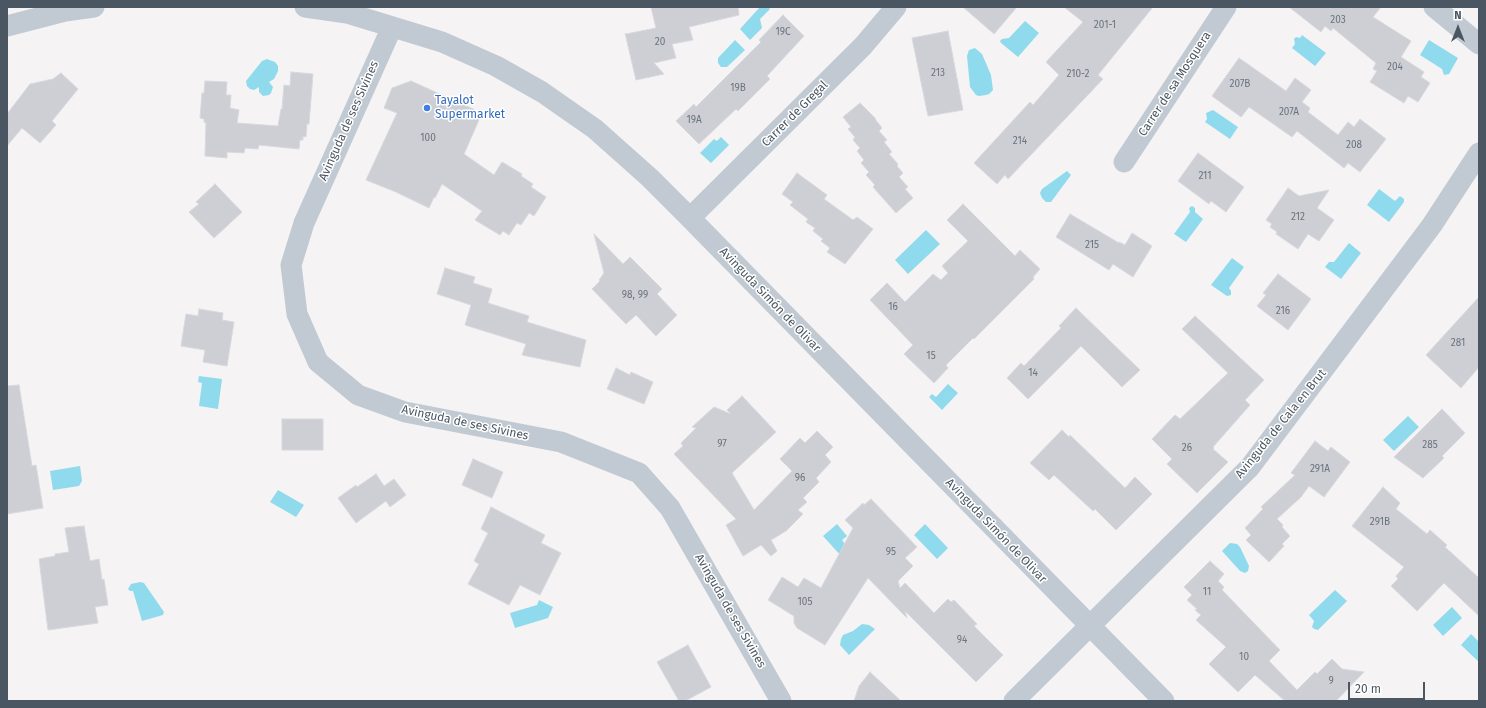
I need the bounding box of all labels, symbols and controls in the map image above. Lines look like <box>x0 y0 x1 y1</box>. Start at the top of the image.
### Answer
north arrow <box>1438 8 1478 48</box>
text: N <box>1454 9 1462 22</box>
house number: 203 <box>1330 14 1346 26</box>
house number: 201-1 <box>1094 19 1116 31</box>
house number: 19C <box>775 26 791 38</box>
street label: Carrer de sa Mosquera <box>1136 29 1214 139</box>
house number: 20 <box>655 36 665 48</box>
street label: Avinguda de ses Sivines <box>316 59 382 183</box>
house number: 204 <box>1387 61 1403 73</box>
house number: 213 <box>931 67 945 79</box>
house number: 210-2 <box>1067 68 1089 80</box>
street label: Carrer de Gregal <box>759 78 831 150</box>
house number: 207B <box>1230 78 1250 90</box>
house number: 19B <box>730 82 746 94</box>
place label: Tayalot Supermarket <box>435 94 505 122</box>
marker: Tayalot Supermarket <box>422 103 432 113</box>
house number: 207A <box>1279 106 1299 118</box>
house number: 19A <box>686 114 702 126</box>
house number: 100 <box>420 132 436 144</box>
house number: 214 <box>1013 135 1027 147</box>
house number: 208 <box>1346 139 1362 151</box>
house number: 211 <box>1198 170 1212 182</box>
house number: 212 <box>1291 211 1305 223</box>
house number: 215 <box>1085 239 1099 251</box>
street label: Avinguda Simón de Olivar <box>716 245 824 355</box>
house number: 98, 99 <box>622 289 648 301</box>
house number: 16 <box>888 301 898 313</box>
house number: 216 <box>1276 305 1290 317</box>
house number: 281 <box>1451 337 1465 349</box>
house number: 15 <box>926 350 936 362</box>
house number: 14 <box>1028 367 1038 379</box>
street label: Avinguda de Cala en Brut <box>1233 367 1329 481</box>
street label: Avinguda de ses Sivines <box>400 403 530 443</box>
house number: 97 <box>717 438 727 450</box>
house number: 285 <box>1422 439 1438 451</box>
house number: 26 <box>1182 442 1192 454</box>
house number: 291A <box>1310 463 1330 475</box>
house number: 96 <box>795 472 805 484</box>
street label: Avinguda Simón de Olivar <box>942 476 1050 586</box>
house number: 291B <box>1370 516 1390 528</box>
house number: 95 <box>886 546 896 558</box>
street label: Avinguda de ses Sivines <box>691 551 769 671</box>
house number: 11 <box>1203 586 1211 598</box>
house number: 105 <box>798 596 812 608</box>
house number: 94 <box>957 634 967 646</box>
house number: 10 <box>1239 651 1249 663</box>
scale bar <box>1350 674 1427 700</box>
house number: 9 <box>1328 675 1334 687</box>
text: 20 m <box>1355 682 1381 696</box>

